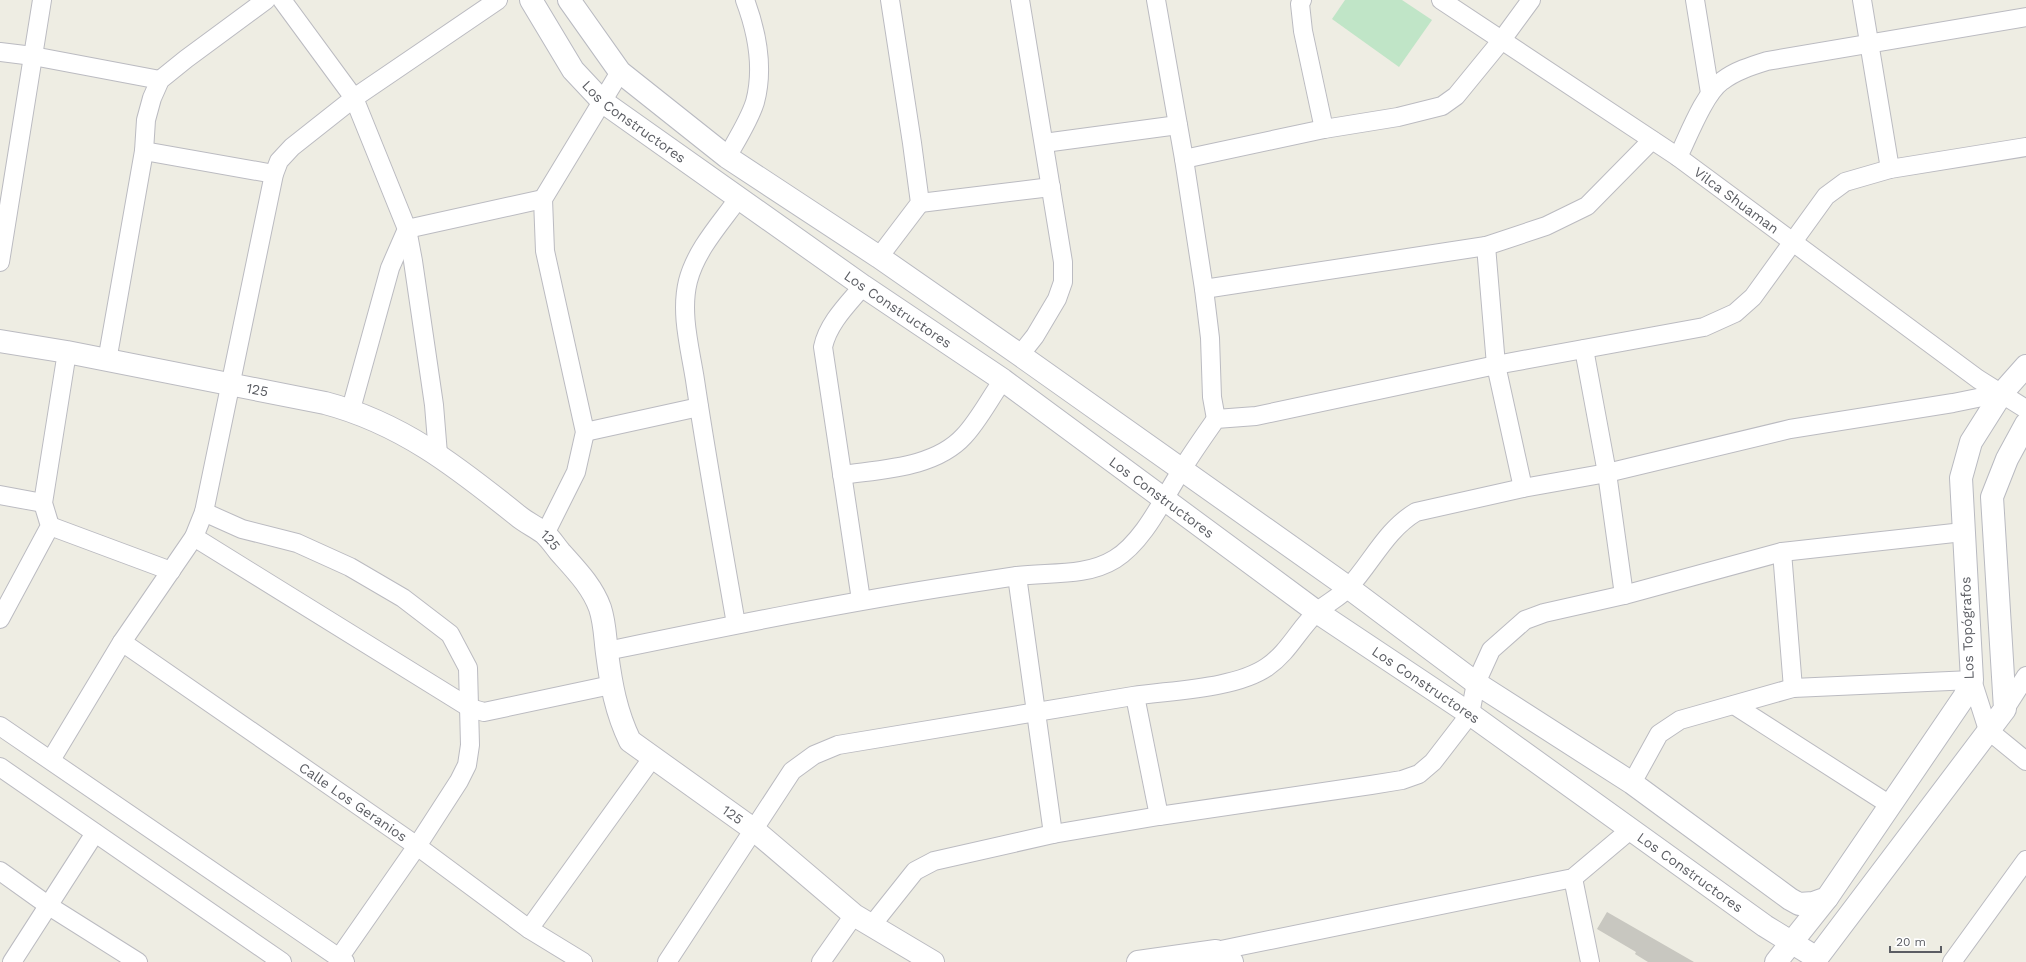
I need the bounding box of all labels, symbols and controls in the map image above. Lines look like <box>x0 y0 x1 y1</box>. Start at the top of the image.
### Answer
street label: Los Constructores <box>579 77 689 166</box>
street label: Vilca Shuaman <box>1691 164 1782 237</box>
street label: Los Constructores <box>841 267 955 351</box>
street label: 125 <box>245 380 270 400</box>
street label: Los Constructores <box>1106 453 1217 541</box>
street label: 125 <box>538 526 564 553</box>
street label: Los Topógrafos <box>1957 576 1977 680</box>
street label: Los Constructores <box>1369 643 1483 726</box>
street label: Calle Los Geranios <box>296 759 410 845</box>
street label: 125 <box>719 802 746 827</box>
street label: Los Constructores <box>1634 829 1746 915</box>
scale bar <box>1890 928 1941 954</box>
text: 20 m <box>1896 935 1926 949</box>

